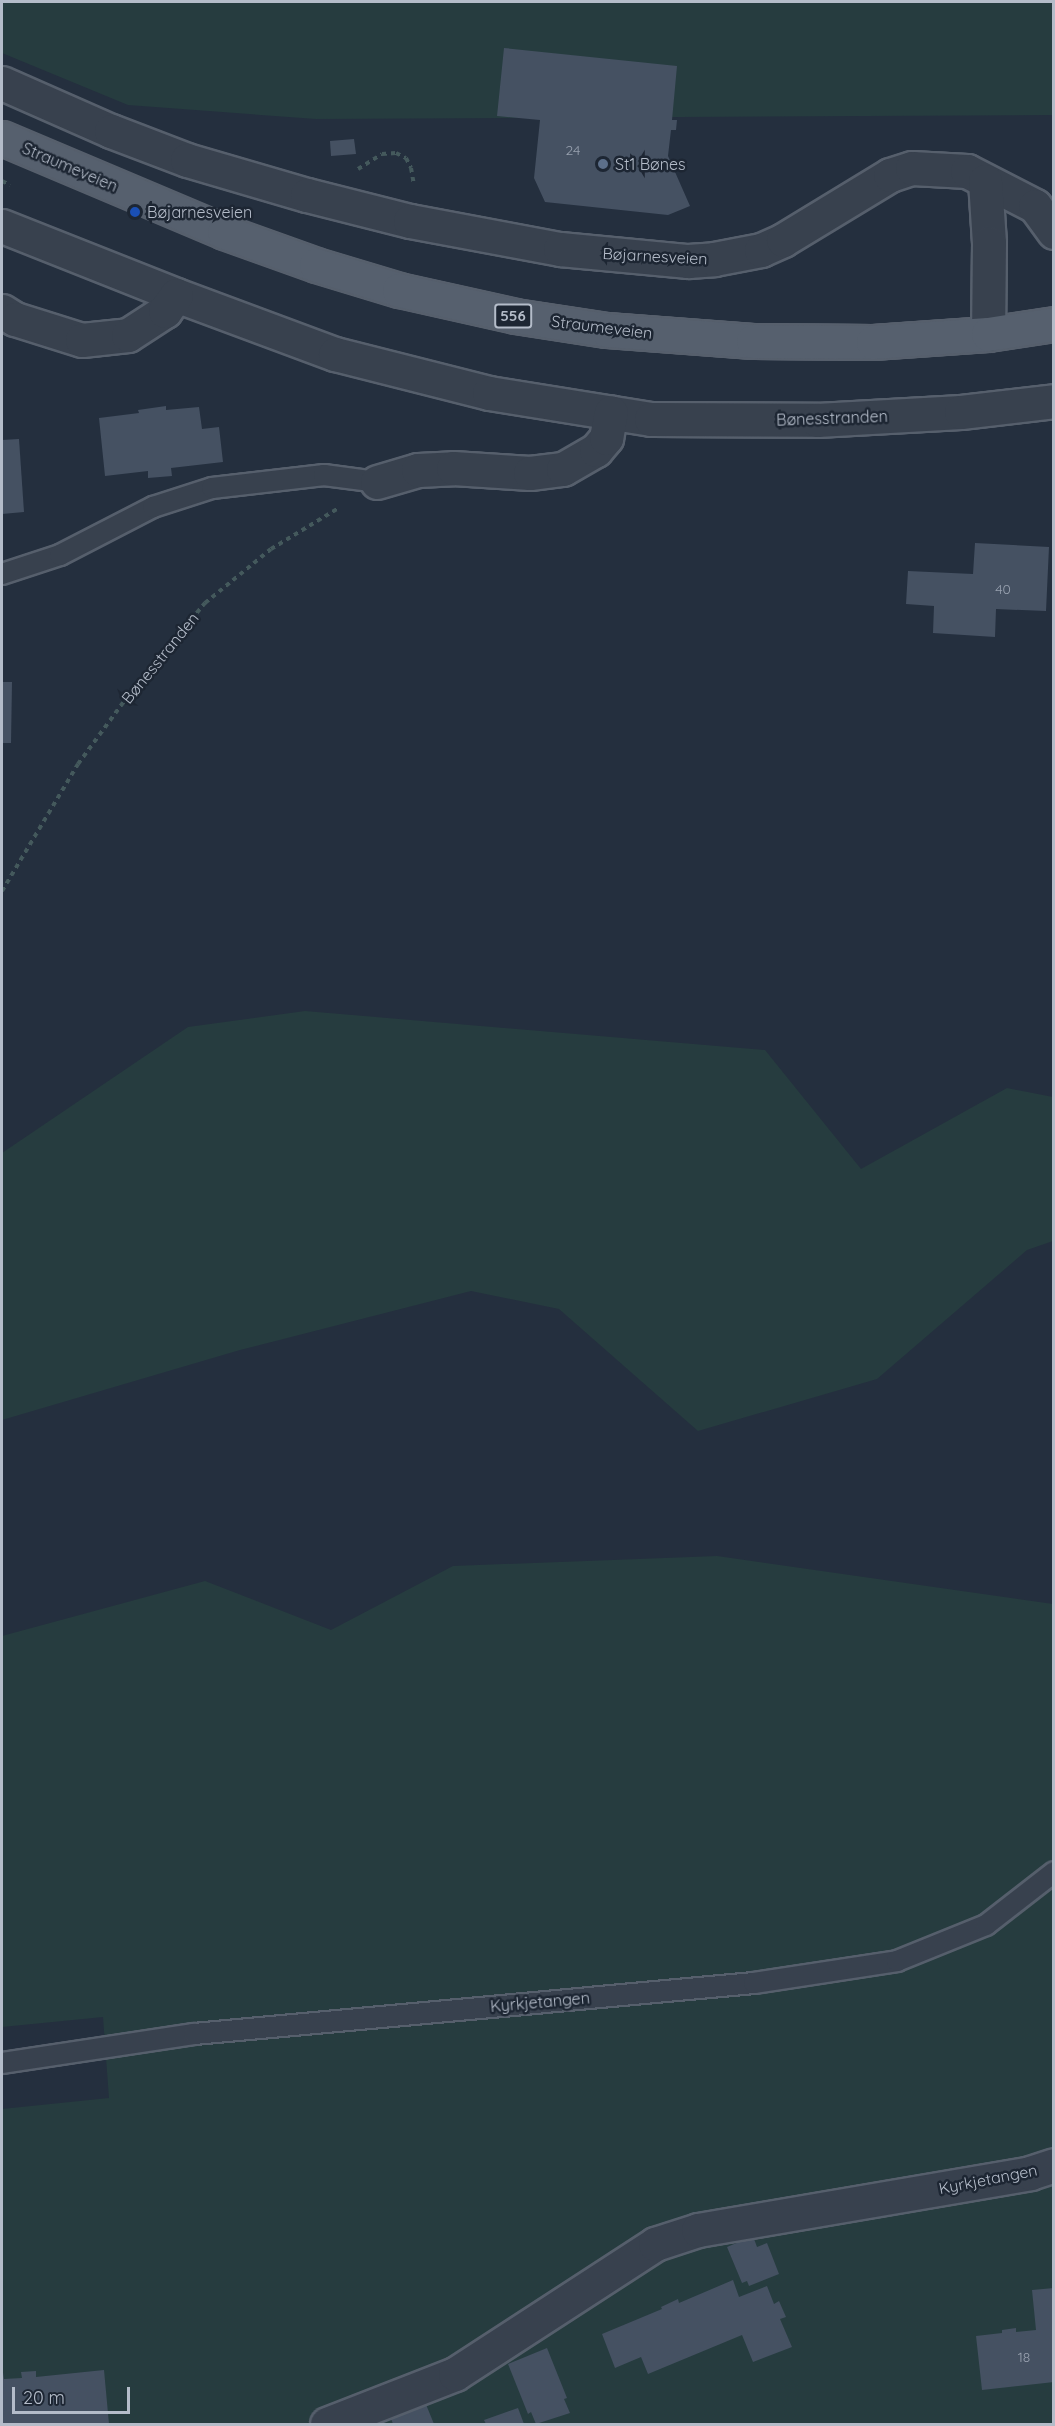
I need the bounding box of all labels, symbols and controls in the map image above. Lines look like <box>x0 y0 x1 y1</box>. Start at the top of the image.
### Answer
street label: Straumeveien <box>19 138 121 196</box>
house number: 24 <box>566 142 580 158</box>
place label: St1 Bønes <box>615 154 686 174</box>
marker: St1 Bønes <box>596 157 610 171</box>
place label: Bøjarnesveien <box>147 202 252 222</box>
marker: Bøjarnesveien <box>128 205 142 219</box>
street label: Bøjarnesveien <box>602 244 708 268</box>
road number: 556 <box>494 304 532 328</box>
street label: Straumeveien <box>550 311 654 343</box>
street label: Bønesstranden <box>776 406 888 430</box>
house number: 40 <box>995 581 1011 597</box>
street label: Bønesstranden <box>117 609 203 707</box>
street label: Kyrkjetangen <box>489 1988 591 2016</box>
street label: Kyrkjetangen <box>937 2160 1039 2198</box>
house number: 18 <box>1018 2349 1030 2365</box>
scale bar <box>15 2375 134 2413</box>
text: 20 m <box>23 2386 65 2409</box>

